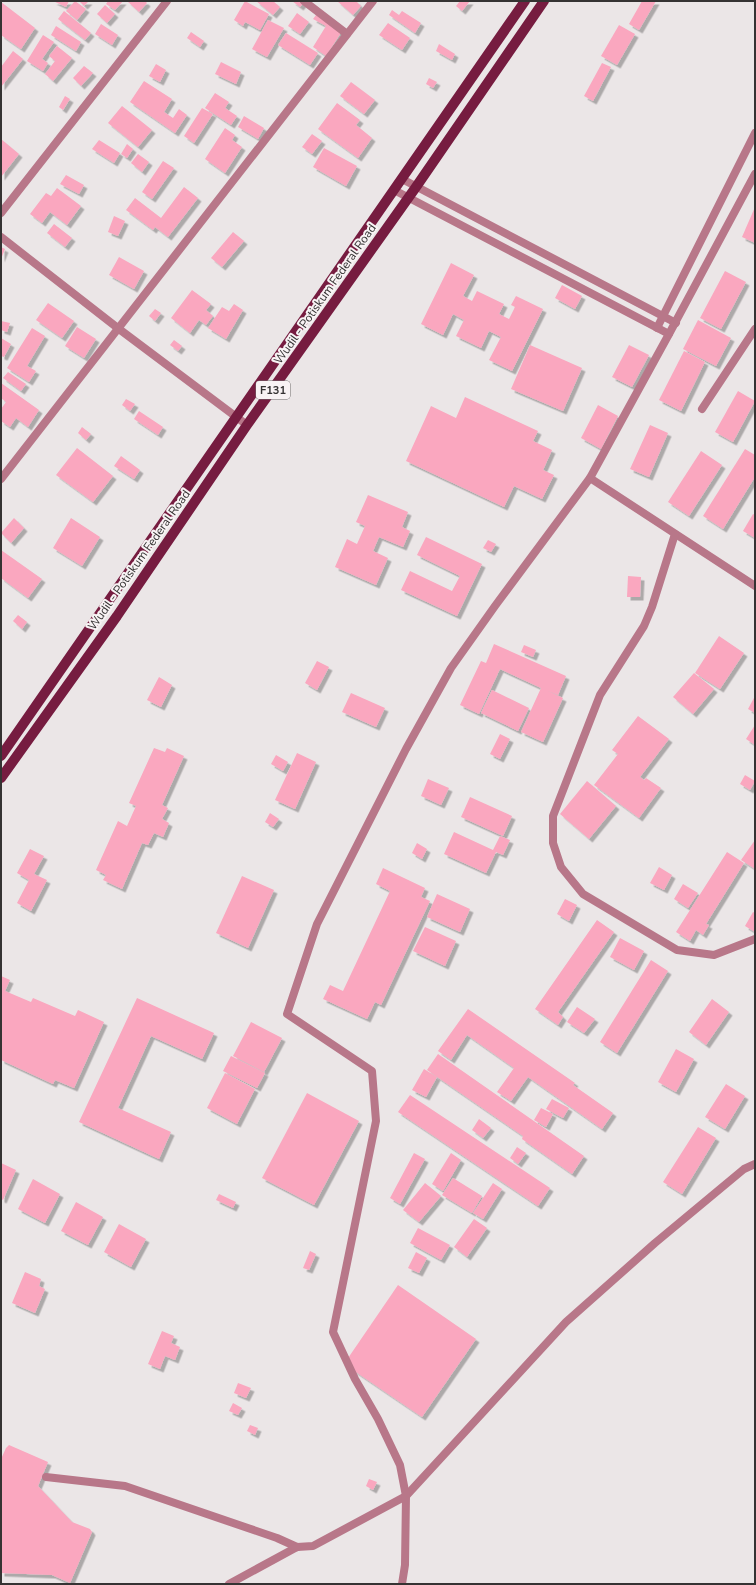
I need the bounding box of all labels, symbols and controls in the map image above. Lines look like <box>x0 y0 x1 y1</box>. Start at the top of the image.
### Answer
street label: Wudil - Potiskum Federal Road <box>270 221 380 367</box>
road number: F131 <box>256 381 290 399</box>
street label: Wudil - Potiskum Federal Road <box>84 487 194 633</box>

